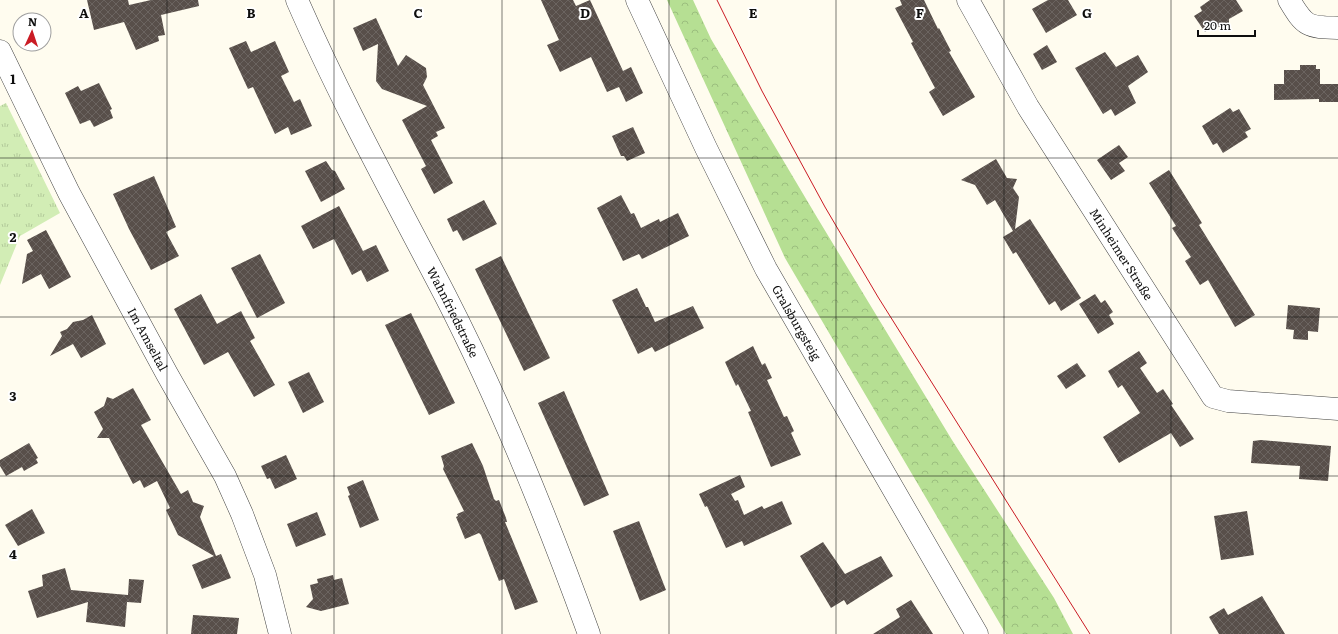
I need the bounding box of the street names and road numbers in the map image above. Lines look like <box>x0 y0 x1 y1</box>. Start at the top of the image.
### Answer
street label: Minheimer Straße <box>1086 204 1158 303</box>
street label: Wahnfriedstraße <box>423 263 483 360</box>
street label: Gralsburgsteig <box>768 281 826 364</box>
street label: Im Amseltal <box>124 304 173 374</box>

